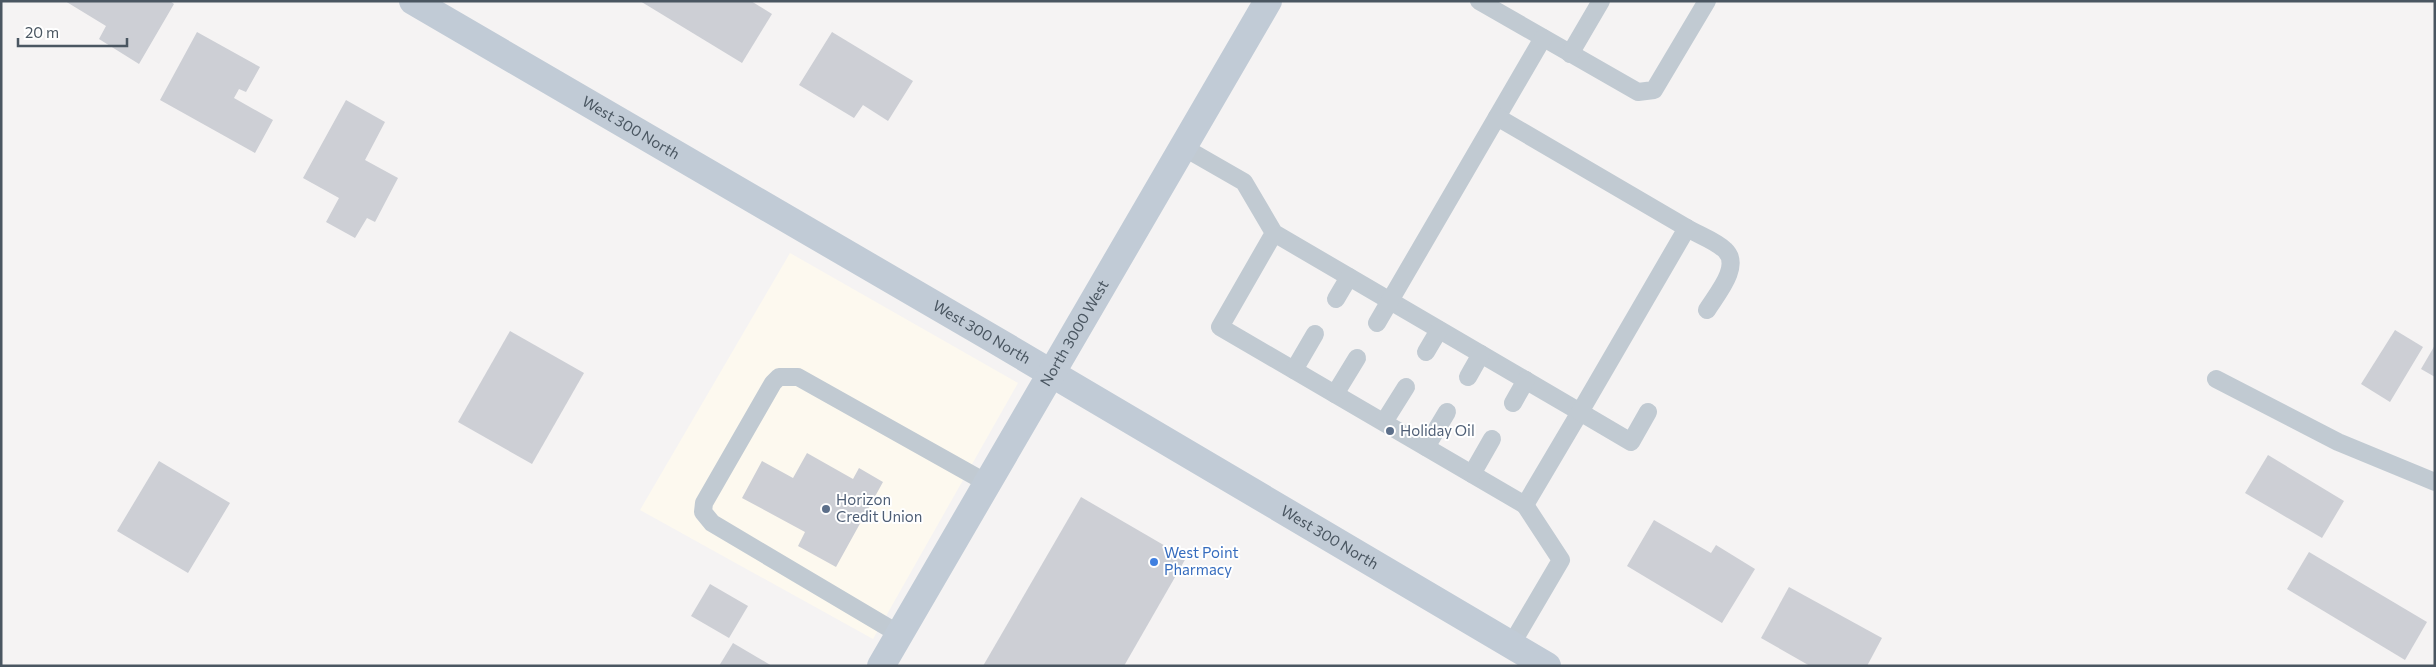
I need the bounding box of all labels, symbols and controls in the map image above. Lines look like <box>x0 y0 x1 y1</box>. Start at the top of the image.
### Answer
scale bar <box>18 15 126 47</box>
text: 20 m <box>25 23 59 41</box>
street label: West 300 North <box>579 91 683 162</box>
street label: North 3000 West <box>1036 276 1112 389</box>
street label: West 300 North <box>930 296 1034 367</box>
place label: Holiday Oil <box>1400 421 1475 439</box>
marker: Holiday Oil <box>1384 425 1396 437</box>
place label: Horizon Credit Union <box>836 490 922 525</box>
street label: West 300 North <box>1278 501 1382 572</box>
marker: Horizon Credit Union <box>820 503 832 515</box>
place label: West Point Pharmacy <box>1164 543 1239 578</box>
marker: West Point Pharmacy <box>1148 556 1160 568</box>

